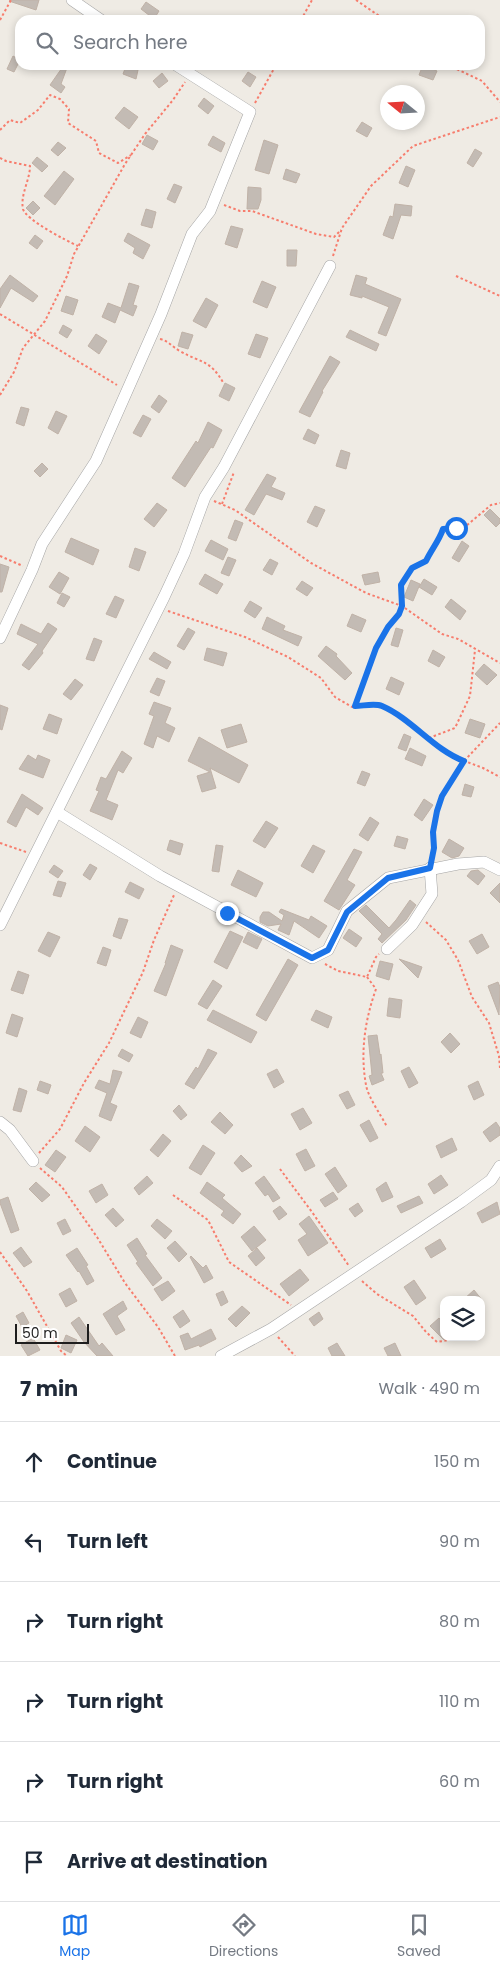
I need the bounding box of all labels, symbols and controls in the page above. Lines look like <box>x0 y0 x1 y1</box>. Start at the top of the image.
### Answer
search box <box>15 15 485 70</box>
icon: search <box>33 29 61 57</box>
text: Search here <box>73 29 187 56</box>
north arrow <box>380 85 425 130</box>
route start <box>445 517 468 540</box>
route end <box>216 902 239 925</box>
map controls <box>440 1296 485 1341</box>
button: layers <box>440 1296 485 1341</box>
scale bar <box>15 1321 89 1344</box>
text: 50 m <box>22 1323 58 1343</box>
text: 7 min <box>20 1374 78 1403</box>
text: Walk · 490 m <box>379 1377 480 1400</box>
icon: ahead <box>20 1448 48 1476</box>
text: Continue <box>67 1448 157 1475</box>
text: 150 m <box>434 1450 480 1473</box>
icon: left <box>20 1528 48 1556</box>
text: Turn left <box>67 1528 148 1555</box>
text: 90 m <box>439 1530 480 1553</box>
icon: right <box>20 1608 48 1636</box>
text: Turn right <box>67 1608 163 1635</box>
text: 80 m <box>439 1610 480 1633</box>
icon: right <box>20 1688 48 1716</box>
text: Turn right <box>67 1688 163 1715</box>
text: 110 m <box>439 1690 480 1713</box>
icon: right <box>20 1768 48 1796</box>
text: Turn right <box>67 1768 163 1795</box>
text: 60 m <box>439 1770 480 1793</box>
icon: arrive <box>20 1848 48 1876</box>
text: Arrive at destination <box>67 1848 268 1875</box>
tab: Map <box>59 1911 90 1962</box>
tab: Directions <box>209 1911 278 1962</box>
tab: Saved <box>397 1911 441 1962</box>

